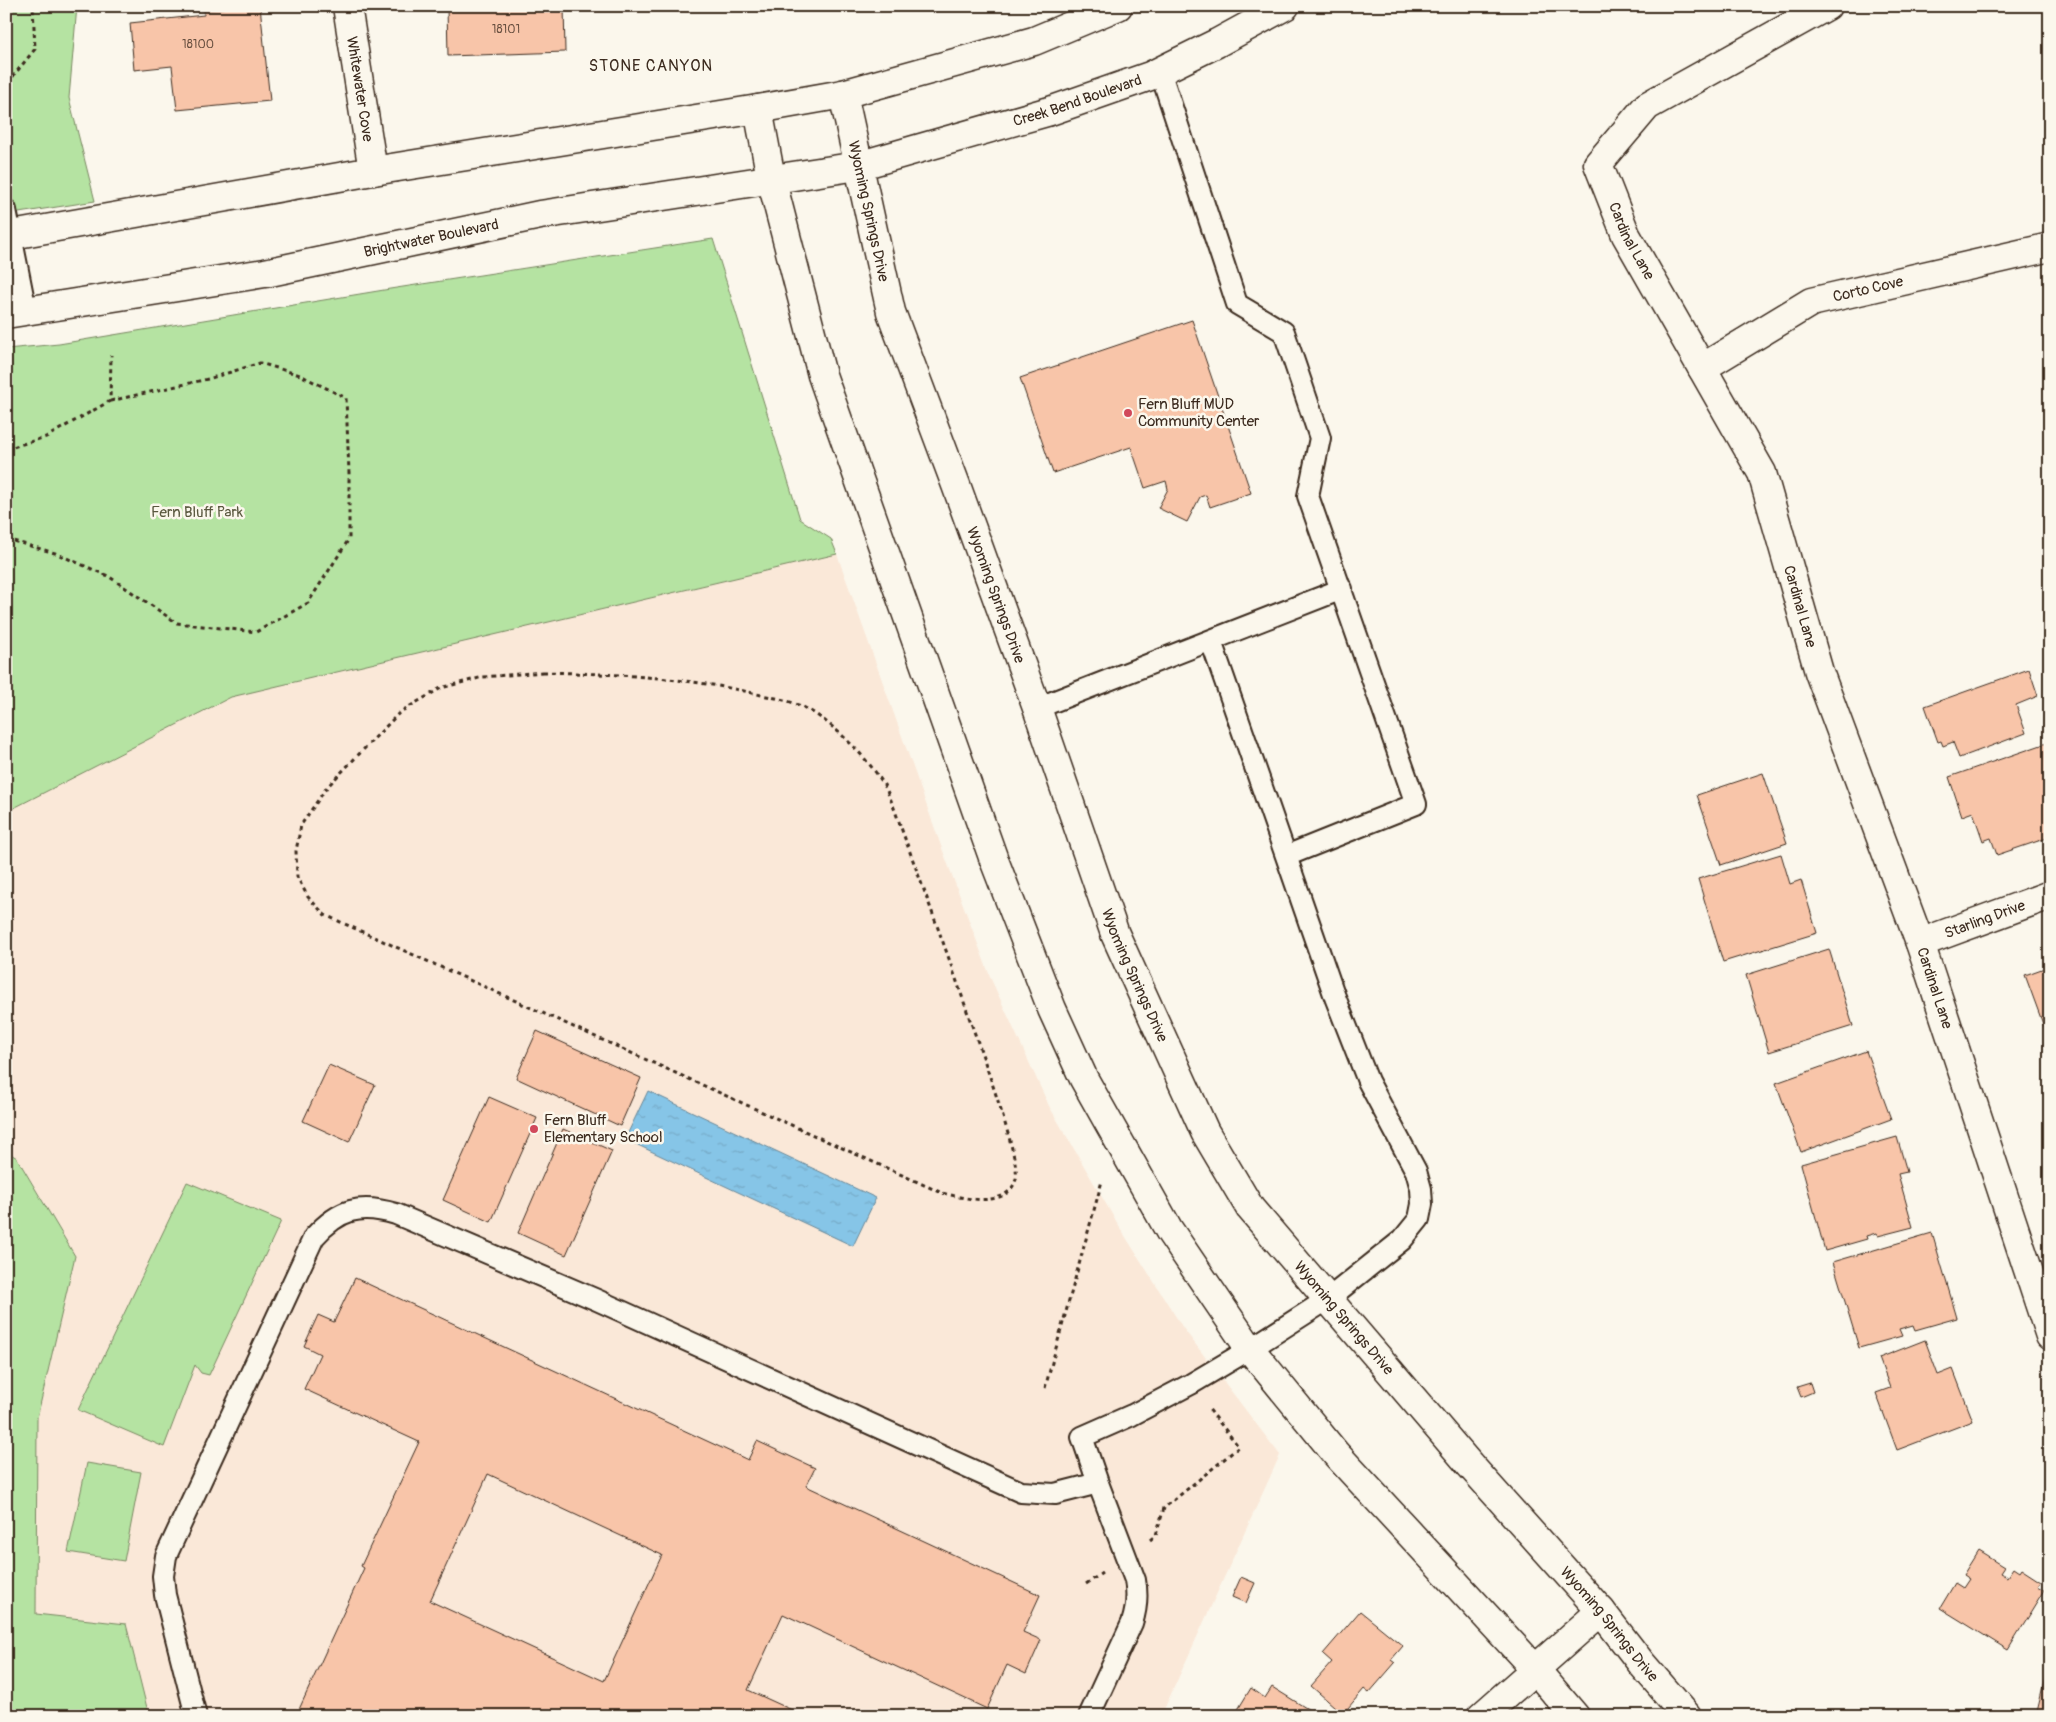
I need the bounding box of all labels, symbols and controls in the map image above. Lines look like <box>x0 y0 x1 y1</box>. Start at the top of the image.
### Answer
house number: 18101 <box>492 22 520 37</box>
street label: Whitewater Cove <box>342 35 377 144</box>
house number: 18100 <box>182 37 214 52</box>
district label: STONE CANYON <box>589 56 713 76</box>
street label: Creek Bend Boulevard <box>1011 71 1144 131</box>
street label: Wyoming Springs Drive <box>844 139 893 284</box>
street label: Cardinal Lane <box>1604 200 1659 284</box>
street label: Brightwater Boulevard <box>362 215 500 262</box>
street label: Corto Cove <box>1831 272 1906 307</box>
place label: Fern Bluff MUD Community Center <box>1138 395 1260 431</box>
marker: Fern Bluff MUD Community Center <box>1122 407 1134 419</box>
park label: Fern Bluff Park <box>151 503 244 522</box>
street label: Wyoming Springs Drive <box>962 524 1029 667</box>
street label: Cardinal Lane <box>1779 563 1821 650</box>
street label: Starling Drive <box>1942 896 2028 943</box>
street label: Wyoming Springs Drive <box>1097 906 1172 1046</box>
street label: Cardinal Lane <box>1912 945 1957 1032</box>
place label: Fern Bluff Elementary School <box>544 1111 663 1147</box>
marker: Fern Bluff Elementary School <box>528 1123 540 1135</box>
street label: Wyoming Springs Drive <box>1290 1258 1398 1380</box>
street label: Wyoming Springs Drive <box>1556 1563 1662 1686</box>

